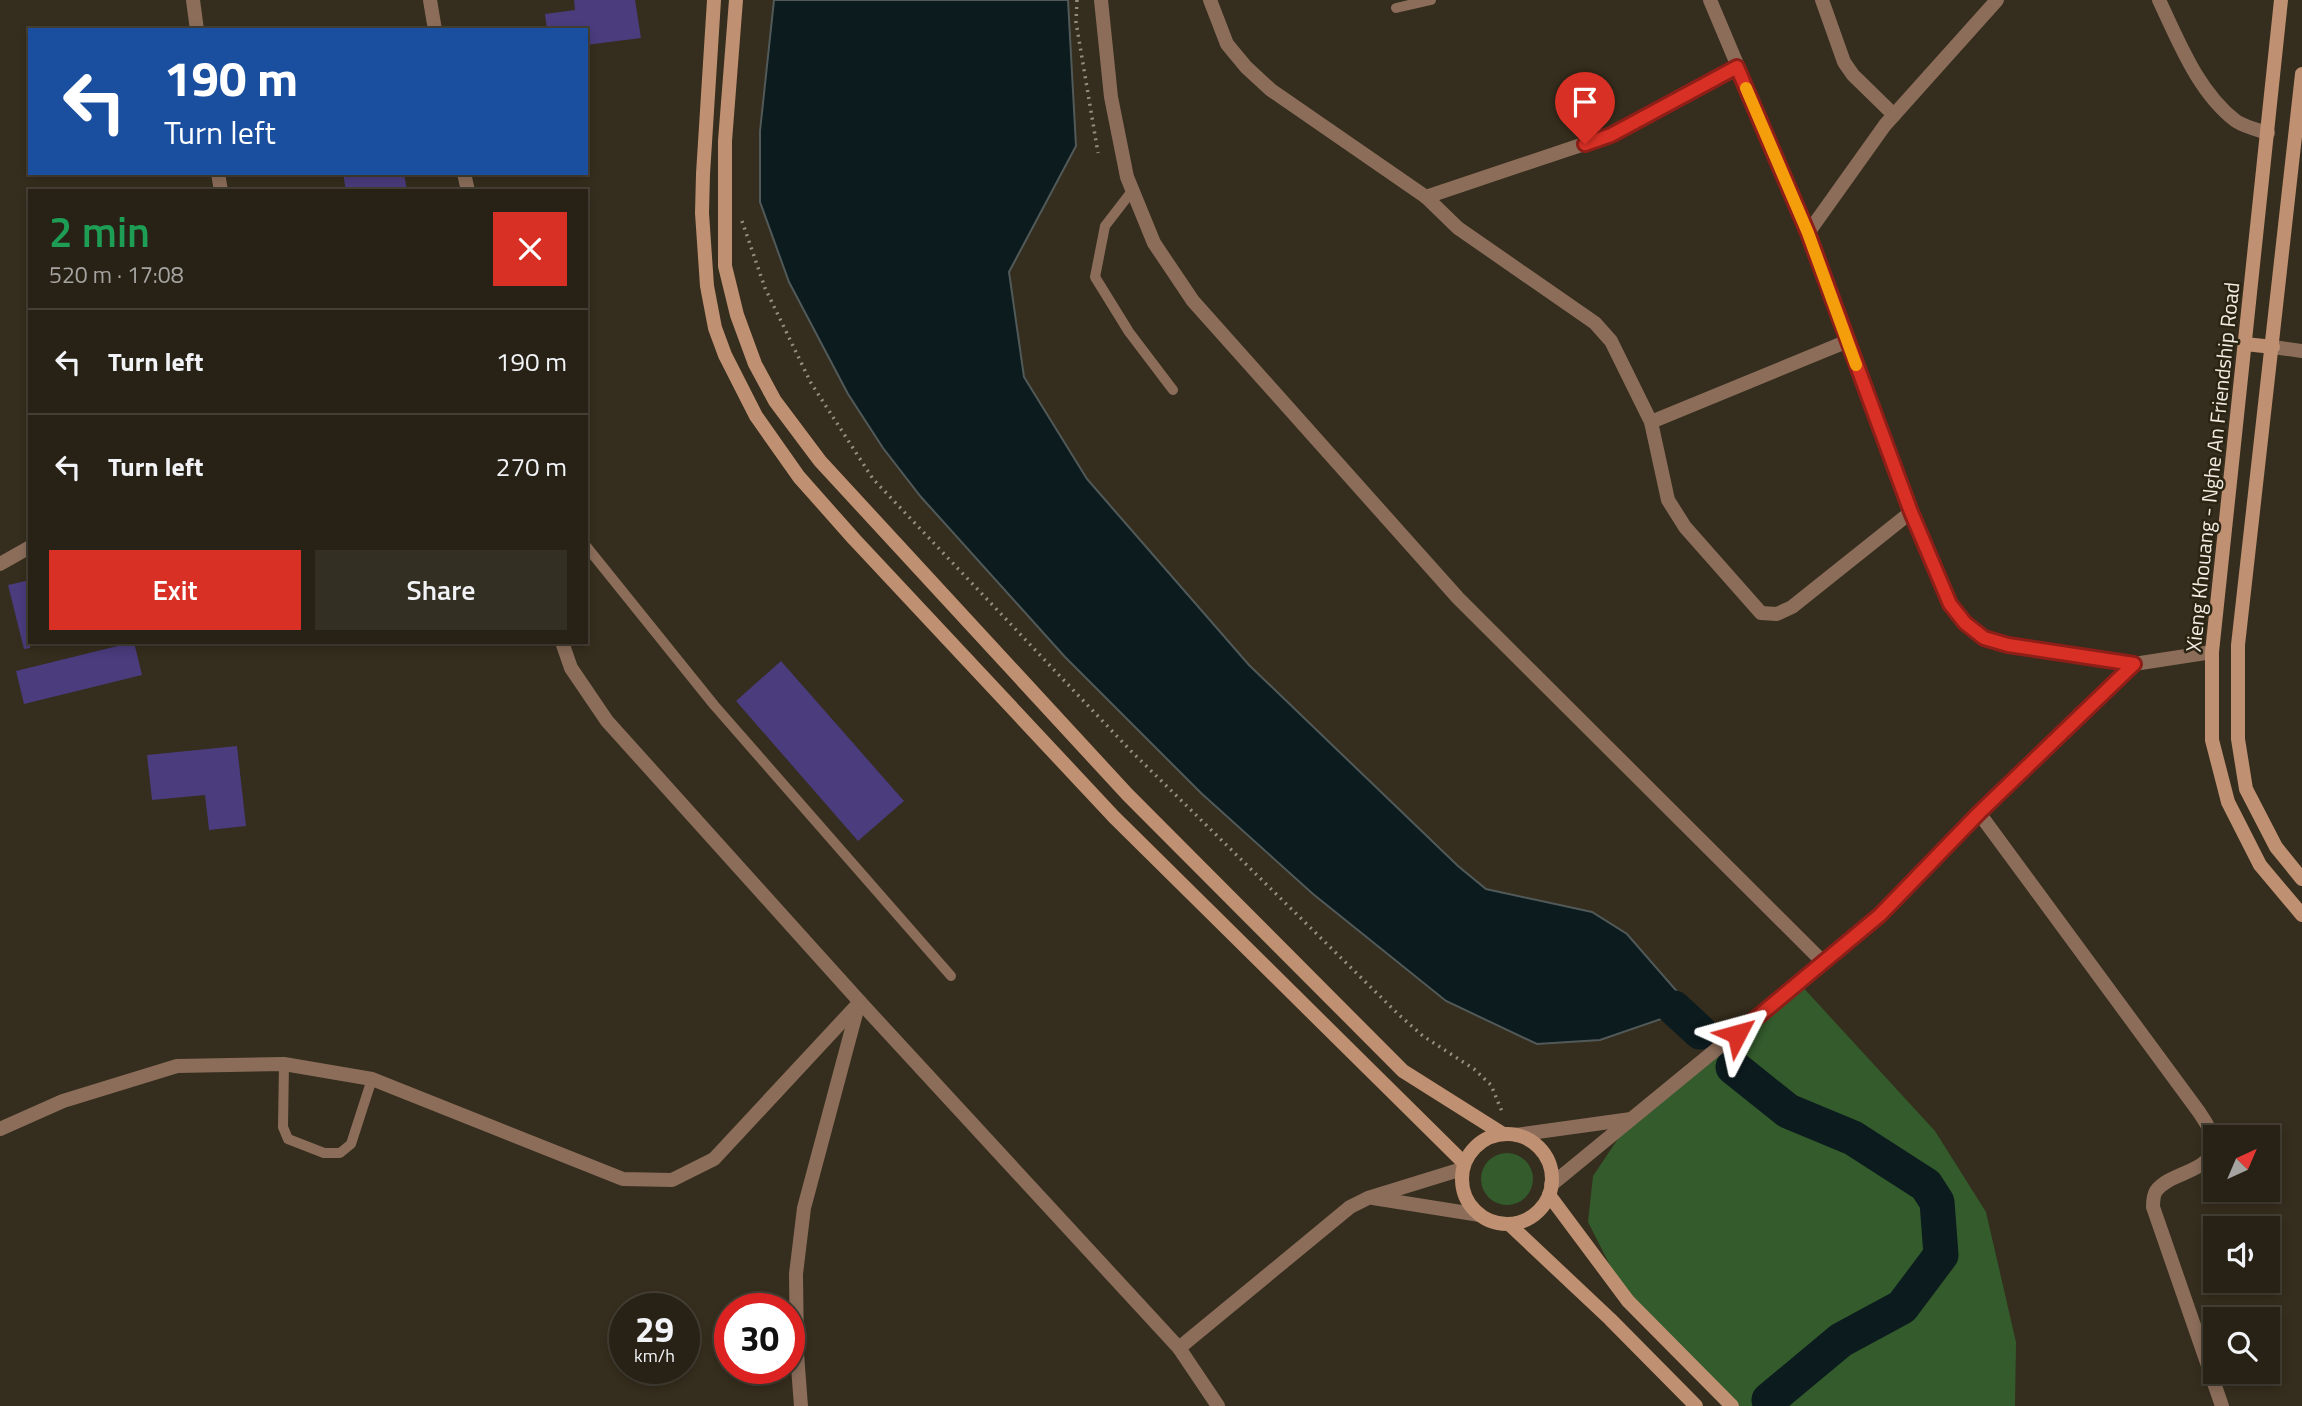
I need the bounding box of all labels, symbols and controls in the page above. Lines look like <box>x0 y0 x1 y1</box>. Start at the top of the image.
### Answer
text: 190 m <box>164 40 298 115</box>
icon: left <box>49 56 140 147</box>
pin <box>1555 72 1615 144</box>
icon: arrive <box>1566 83 1604 121</box>
text: Turn left <box>164 108 276 156</box>
text: 2 min <box>49 199 150 263</box>
button: close <box>493 212 567 286</box>
text: 520 m · 17:08 <box>49 257 184 292</box>
street label: Xieng Khouang - Nghe An Friendship Road <box>2177 280 2247 654</box>
text: Turn left <box>108 342 203 381</box>
text: 190 m <box>496 342 567 381</box>
icon: left <box>49 343 87 381</box>
text: Turn left <box>108 447 203 486</box>
text: 270 m <box>496 447 567 486</box>
icon: left <box>49 448 87 486</box>
button: Exit <box>49 550 301 630</box>
button: Share <box>315 550 567 630</box>
position arrow <box>1700 997 1774 1071</box>
north arrow <box>2203 1125 2280 1202</box>
map controls <box>2203 1125 2280 1384</box>
button: sound <box>2203 1216 2280 1293</box>
speed limit sign: 30 <box>714 1293 805 1384</box>
text: 29 <box>635 1302 674 1356</box>
button: search <box>2203 1307 2280 1384</box>
text: km/h <box>634 1342 675 1369</box>

